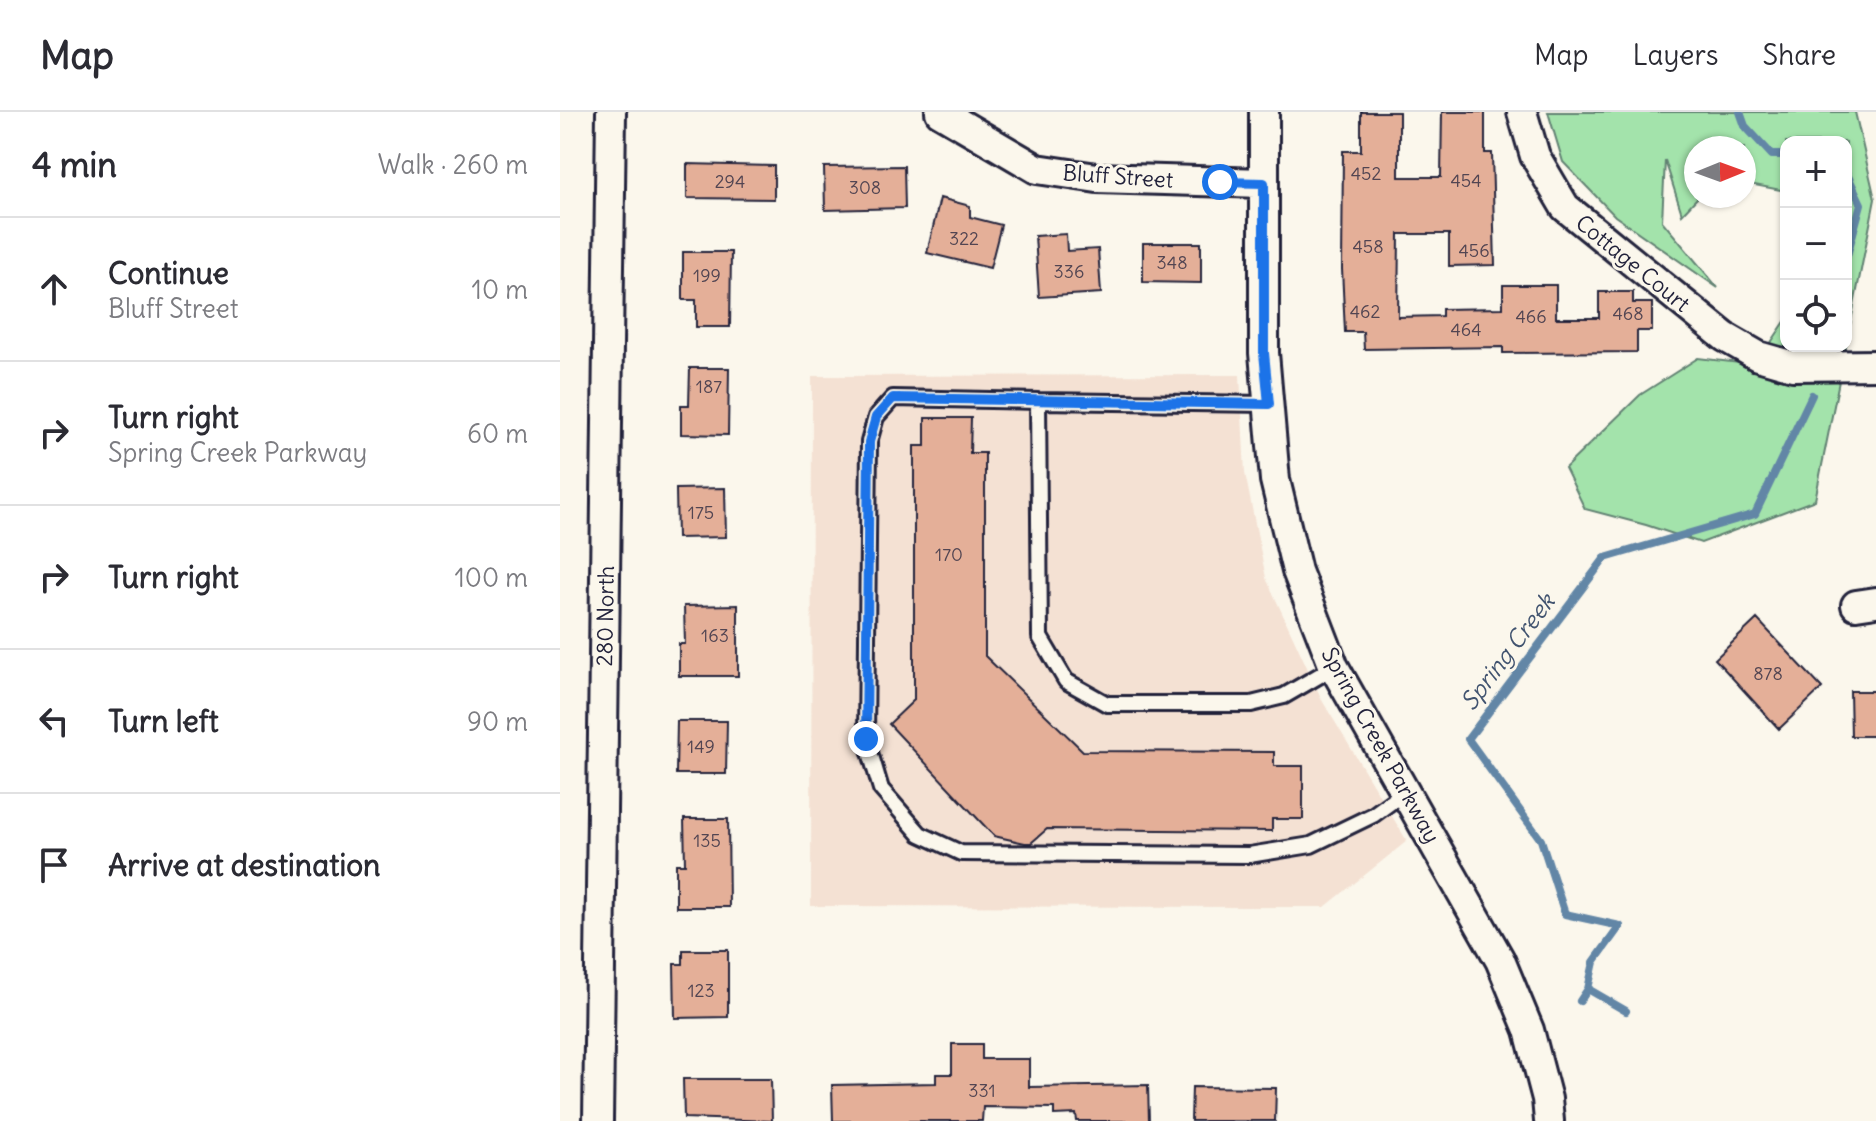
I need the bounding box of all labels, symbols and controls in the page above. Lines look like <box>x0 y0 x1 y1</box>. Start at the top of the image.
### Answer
text: Map <box>40 32 114 79</box>
text: Map <box>1534 37 1589 73</box>
text: Layers <box>1633 37 1719 73</box>
text: Share <box>1763 37 1836 73</box>
north arrow <box>1684 136 1756 208</box>
map controls <box>1780 136 1852 352</box>
button: + <box>1780 136 1852 208</box>
text: 4 min <box>32 143 117 186</box>
text: Walk · 260 m <box>378 148 528 181</box>
street label: Bluff Street <box>1062 158 1174 194</box>
house number: 452 <box>1351 162 1381 185</box>
route start <box>1202 164 1238 200</box>
house number: 454 <box>1450 169 1482 192</box>
house number: 294 <box>715 170 745 193</box>
house number: 308 <box>849 176 881 199</box>
street label: Cottage Court <box>1570 208 1696 318</box>
button: − <box>1780 208 1852 280</box>
house number: 322 <box>949 227 979 250</box>
house number: 458 <box>1352 235 1384 258</box>
house number: 456 <box>1458 239 1490 262</box>
house number: 348 <box>1157 251 1188 274</box>
text: Continue <box>108 254 229 292</box>
house number: 336 <box>1054 260 1084 283</box>
house number: 199 <box>693 264 721 287</box>
icon: ahead <box>32 267 76 311</box>
text: 10 m <box>472 273 528 306</box>
button: locate <box>1780 280 1852 352</box>
text: Bluff Street <box>108 292 239 325</box>
house number: 462 <box>1350 300 1380 323</box>
house number: 468 <box>1612 302 1644 325</box>
house number: 466 <box>1515 305 1547 328</box>
house number: 464 <box>1450 318 1482 341</box>
house number: 187 <box>696 375 722 398</box>
text: Turn right <box>108 398 239 436</box>
icon: right <box>32 411 76 455</box>
text: 60 m <box>467 417 528 450</box>
text: Spring Creek Parkway <box>108 436 367 469</box>
house number: 175 <box>688 501 714 524</box>
house number: 170 <box>935 543 963 566</box>
icon: right <box>32 555 76 599</box>
text: Turn right <box>108 558 239 596</box>
text: 100 m <box>454 561 528 594</box>
street label: 280 North <box>590 565 620 667</box>
water label: Spring Creek <box>1454 586 1562 716</box>
house number: 163 <box>701 624 729 647</box>
street label: Spring Creek Parkway <box>1316 642 1446 848</box>
house number: 878 <box>1753 662 1783 685</box>
icon: left <box>32 699 76 743</box>
text: Turn left <box>108 702 219 740</box>
text: 90 m <box>467 705 528 738</box>
route end <box>848 721 884 757</box>
house number: 149 <box>687 735 715 758</box>
house number: 135 <box>693 829 721 852</box>
icon: arrive <box>32 843 76 887</box>
text: Arrive at destination <box>108 846 380 884</box>
house number: 123 <box>687 979 715 1002</box>
house number: 331 <box>968 1079 996 1102</box>

